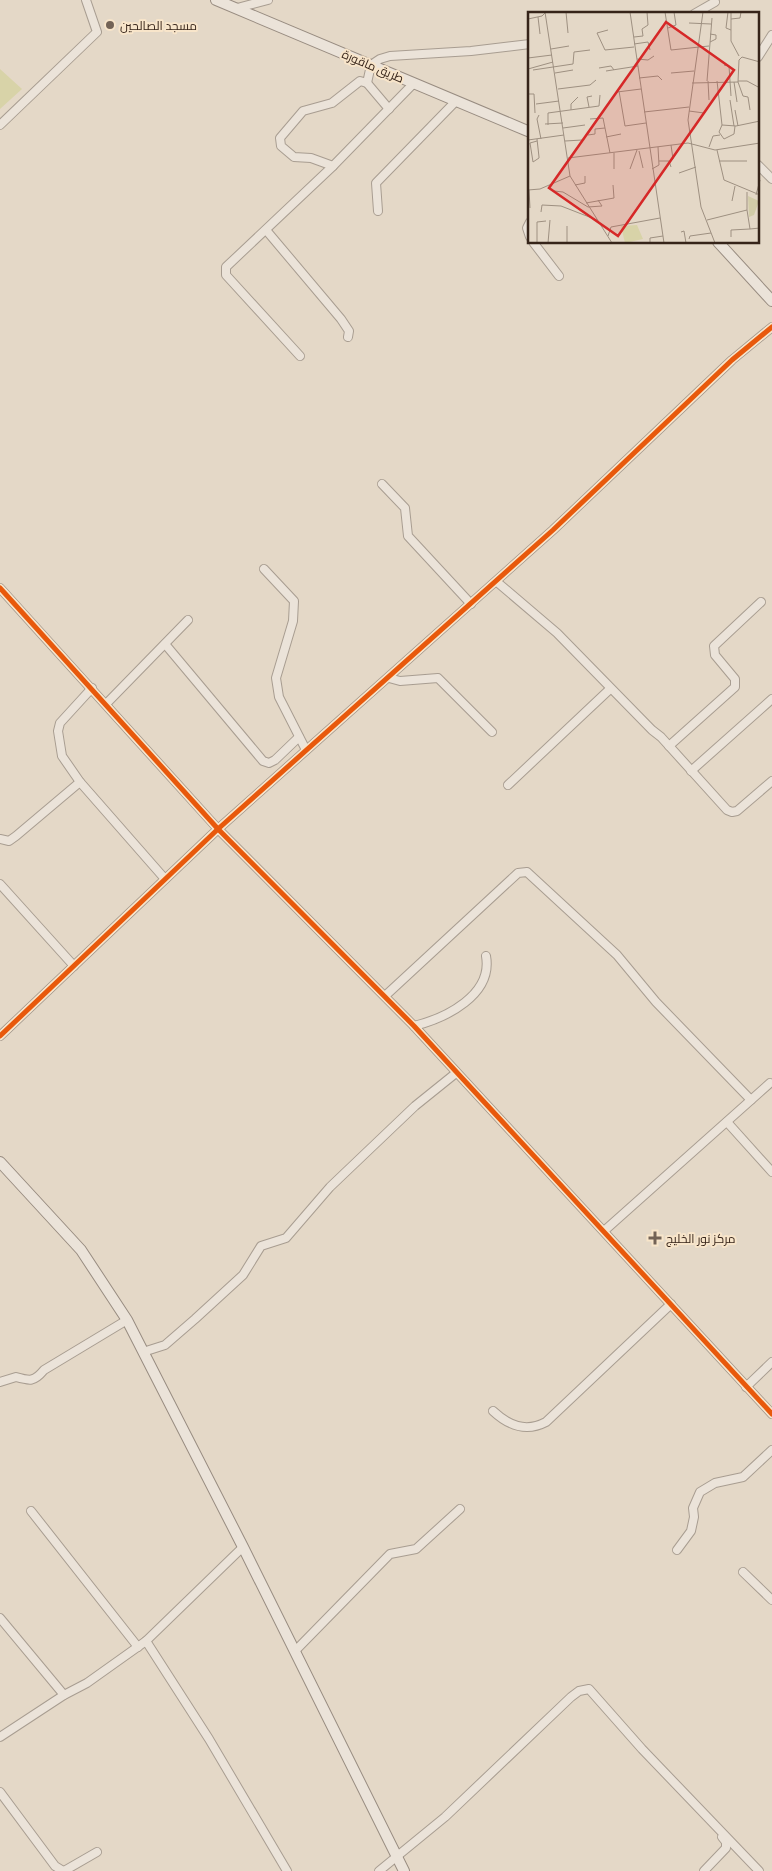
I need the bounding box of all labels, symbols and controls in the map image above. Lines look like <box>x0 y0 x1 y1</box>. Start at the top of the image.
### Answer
inset map <box>528 12 760 244</box>
place label: مسجد الصالحين <box>120 14 197 37</box>
marker: مسجد الصالحين <box>104 19 116 31</box>
street label: طريق ماقورة <box>338 43 408 89</box>
place label: مركز نور الخليج <box>666 1227 736 1250</box>
marker: مركز نور الخليج <box>648 1231 662 1245</box>

